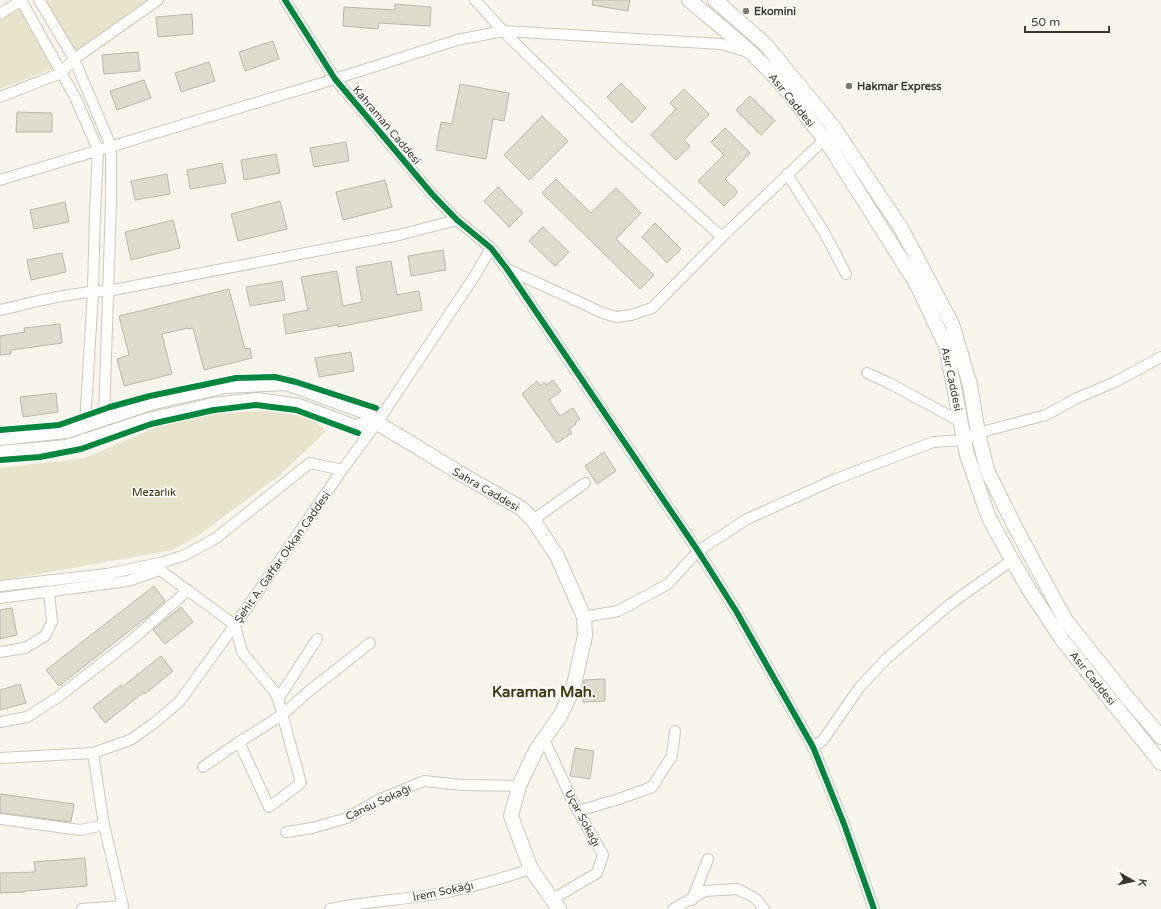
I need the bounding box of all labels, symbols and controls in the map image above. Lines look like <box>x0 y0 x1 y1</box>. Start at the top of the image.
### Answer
place label: Ekomini <box>754 5 796 18</box>
marker: Ekomini <box>741 6 751 16</box>
scale bar <box>1025 8 1109 34</box>
text: 50 m <box>1031 15 1060 29</box>
street label: Asır Caddesi <box>766 71 817 130</box>
place label: Hakmar Express <box>857 80 942 94</box>
marker: Hakmar Express <box>844 81 854 91</box>
street label: Kahraman Caddesi <box>350 83 423 167</box>
street label: Asır Caddesi <box>938 346 965 412</box>
street label: Sahra Caddesi <box>450 465 521 514</box>
park label: Mezarlık <box>132 486 176 499</box>
street label: Şehit A. Gaffar Okkan Caddesi <box>232 489 333 626</box>
street label: Asır Caddesi <box>1067 649 1118 708</box>
district label: Karaman Mah. <box>492 683 596 701</box>
street label: Cansu Sokağı <box>343 782 413 823</box>
street label: Uçar Sokağı <box>562 788 603 849</box>
north arrow <box>1113 861 1153 901</box>
text: K <box>1135 878 1149 888</box>
street label: İrem Sokağı <box>412 879 475 904</box>

